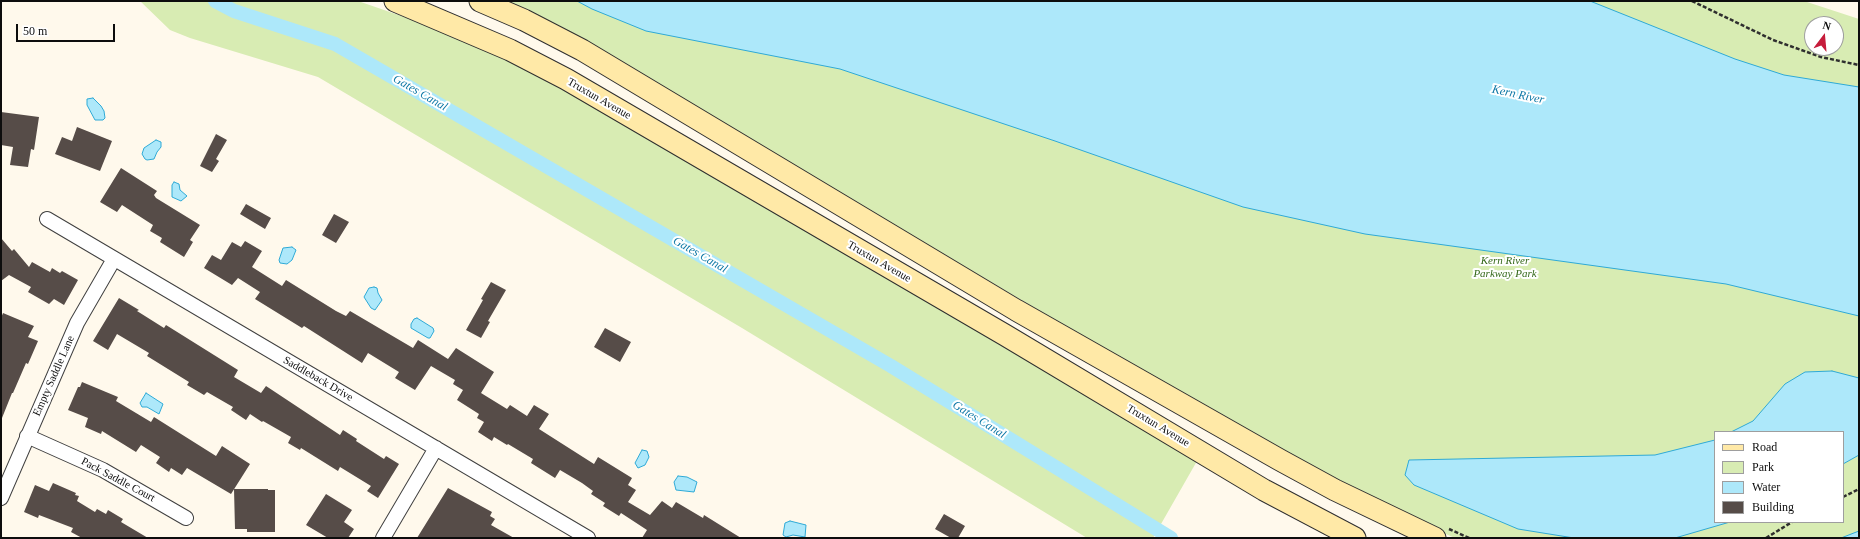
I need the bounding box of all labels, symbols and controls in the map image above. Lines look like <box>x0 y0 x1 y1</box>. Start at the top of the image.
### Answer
scale bar <box>18 16 117 42</box>
north arrow <box>1804 16 1844 56</box>
text: N <box>1822 19 1833 32</box>
text: 50 m <box>23 24 47 38</box>
water label: Gates Canal <box>390 72 450 114</box>
street label: Truxtun Avenue <box>565 75 633 123</box>
water label: Kern River <box>1491 82 1545 108</box>
water label: Gates Canal <box>670 234 730 276</box>
street label: Truxtun Avenue <box>845 238 913 286</box>
park label: Kern River Parkway Park <box>1473 254 1537 280</box>
street label: Empty Saddle Lane <box>30 334 78 418</box>
street label: Saddleback Drive <box>281 354 355 404</box>
water label: Gates Canal <box>950 398 1008 442</box>
street label: Truxtun Avenue <box>1124 402 1192 450</box>
legend <box>1714 431 1844 523</box>
text: Road <box>1752 440 1777 454</box>
street label: Pack Saddle Court <box>79 455 157 505</box>
text: Park <box>1752 460 1774 474</box>
text: Water <box>1752 480 1780 494</box>
text: Building <box>1752 500 1794 514</box>

